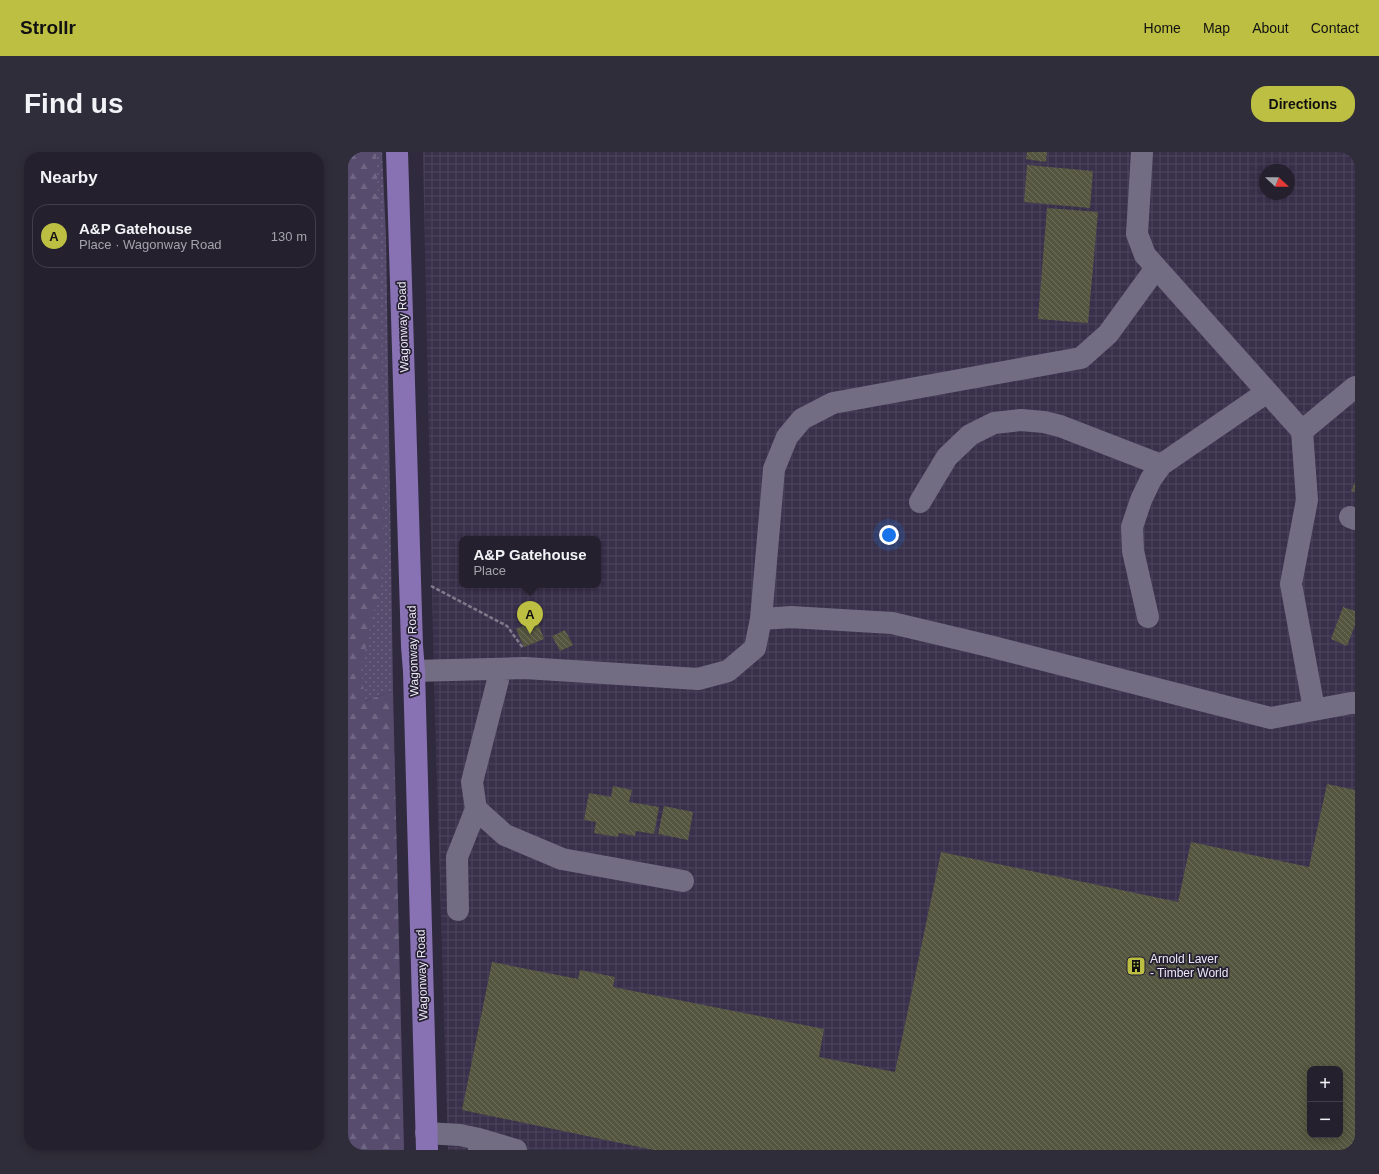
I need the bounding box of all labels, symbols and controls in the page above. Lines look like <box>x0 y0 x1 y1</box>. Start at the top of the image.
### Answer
text: Strollr <box>20 17 76 38</box>
text: Home <box>1144 20 1181 36</box>
text: Map <box>1203 20 1230 36</box>
text: About <box>1252 20 1289 36</box>
text: Contact <box>1311 20 1359 36</box>
button: Directions <box>1251 86 1355 122</box>
text: Find us <box>24 88 124 119</box>
north arrow <box>1259 164 1295 200</box>
text: Nearby <box>40 168 98 187</box>
text: A&P Gatehouse <box>79 220 192 237</box>
text: A <box>49 229 59 244</box>
text: 130 m <box>271 229 307 244</box>
text: Place · Wagonway Road <box>79 237 222 252</box>
street label: Wagonway Road <box>394 281 412 373</box>
your location <box>879 525 899 545</box>
popup <box>459 536 601 588</box>
text: A&P Gatehouse <box>473 546 587 563</box>
text: Place <box>473 563 506 578</box>
pin: A <box>517 601 543 634</box>
street label: Wagonway Road <box>404 605 422 697</box>
street label: Wagonway Road <box>413 929 431 1021</box>
place label: Arnold Laver - Timber World <box>1150 952 1228 980</box>
building icon: Arnold Laver - Timber World <box>1125 955 1147 977</box>
map controls <box>1307 1066 1343 1138</box>
button: + <box>1307 1066 1343 1102</box>
button: − <box>1307 1102 1343 1138</box>

